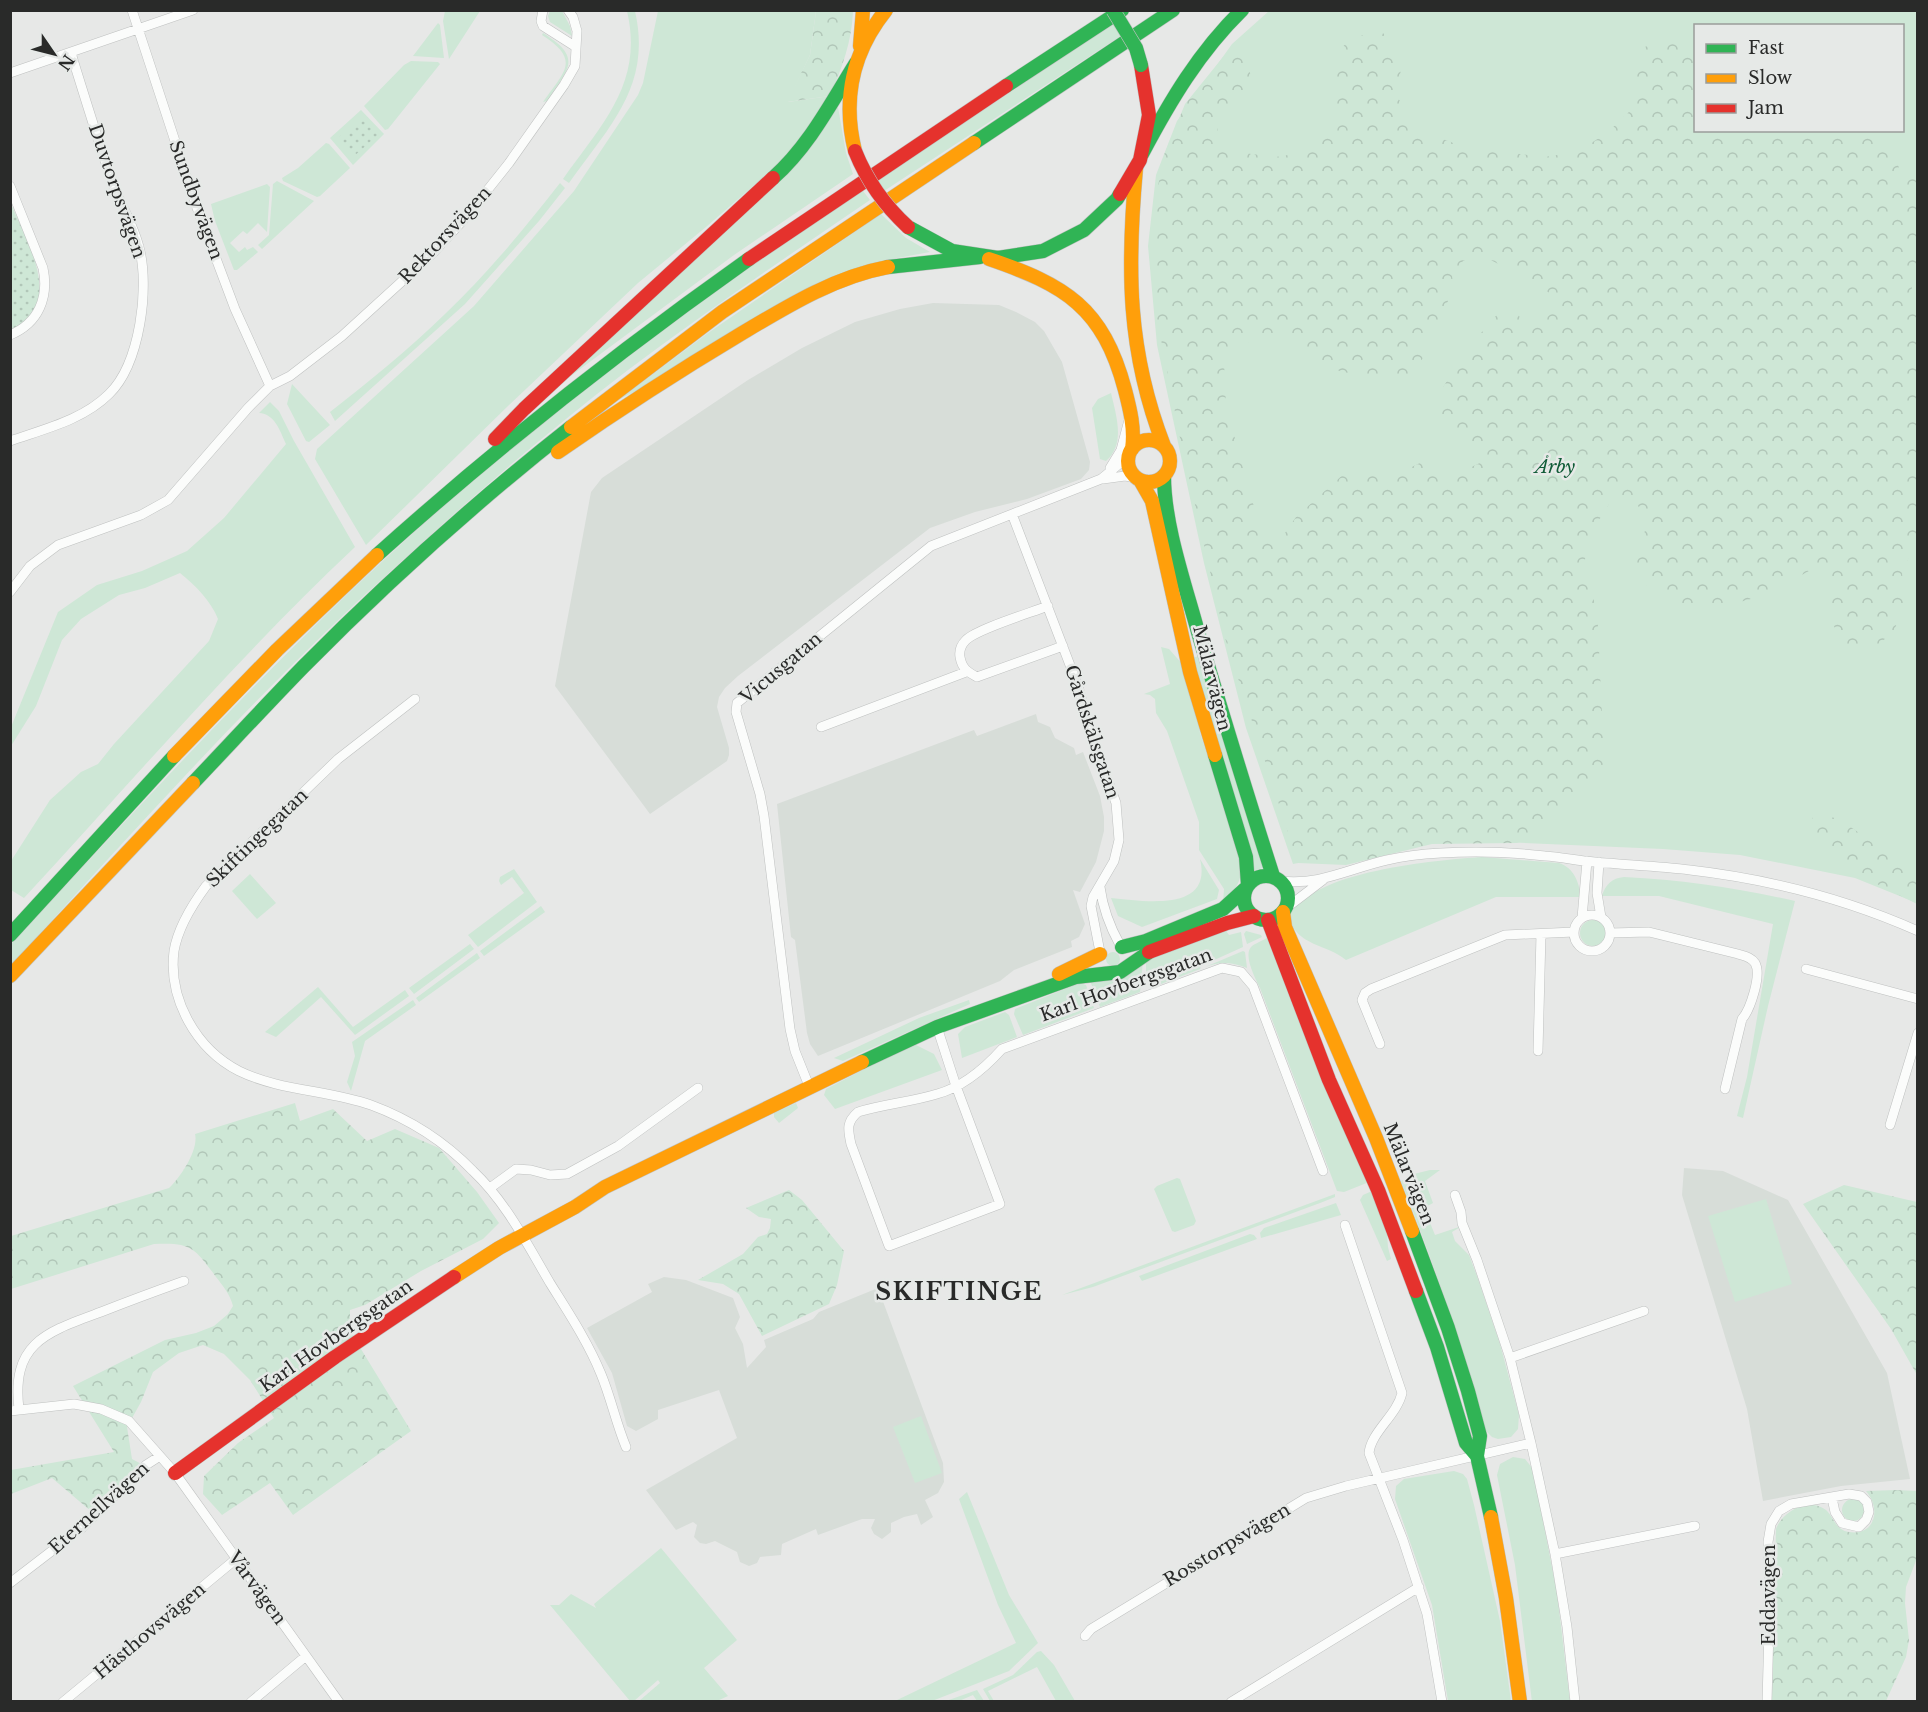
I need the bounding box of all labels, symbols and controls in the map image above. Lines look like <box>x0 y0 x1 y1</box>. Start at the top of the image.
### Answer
north arrow <box>24 24 84 84</box>
legend <box>1694 24 1904 132</box>
text: Fast <box>1748 37 1785 59</box>
text: N <box>54 51 79 75</box>
text: Slow <box>1748 67 1793 89</box>
text: Jam <box>1746 97 1784 119</box>
street label: Duvtorpsvägen <box>84 121 150 261</box>
street label: Sundbyvägen <box>164 137 228 263</box>
street label: Rektorsvägen <box>394 182 496 288</box>
park label: Årby <box>1533 455 1576 478</box>
street label: Mälarvägen <box>1188 623 1236 733</box>
street label: Vicusgatan <box>735 627 826 709</box>
street label: Gårdskälsgatan <box>1060 662 1124 802</box>
street label: Skiftingegatan <box>202 784 312 892</box>
street label: Karl Hovbergsgatan <box>1037 944 1215 1026</box>
street label: Mälarvägen <box>1379 1120 1439 1228</box>
street label: Karl Hovbergsgatan <box>255 1275 417 1397</box>
district label: SKIFTINGE <box>875 1277 1043 1306</box>
street label: Eternellvägen <box>44 1457 154 1559</box>
street label: Rosstorpsvägen <box>1160 1499 1294 1591</box>
street label: Eddavägen <box>1758 1544 1780 1646</box>
street label: Vårvägen <box>222 1546 291 1629</box>
street label: Hästhovsvägen <box>90 1578 210 1684</box>

